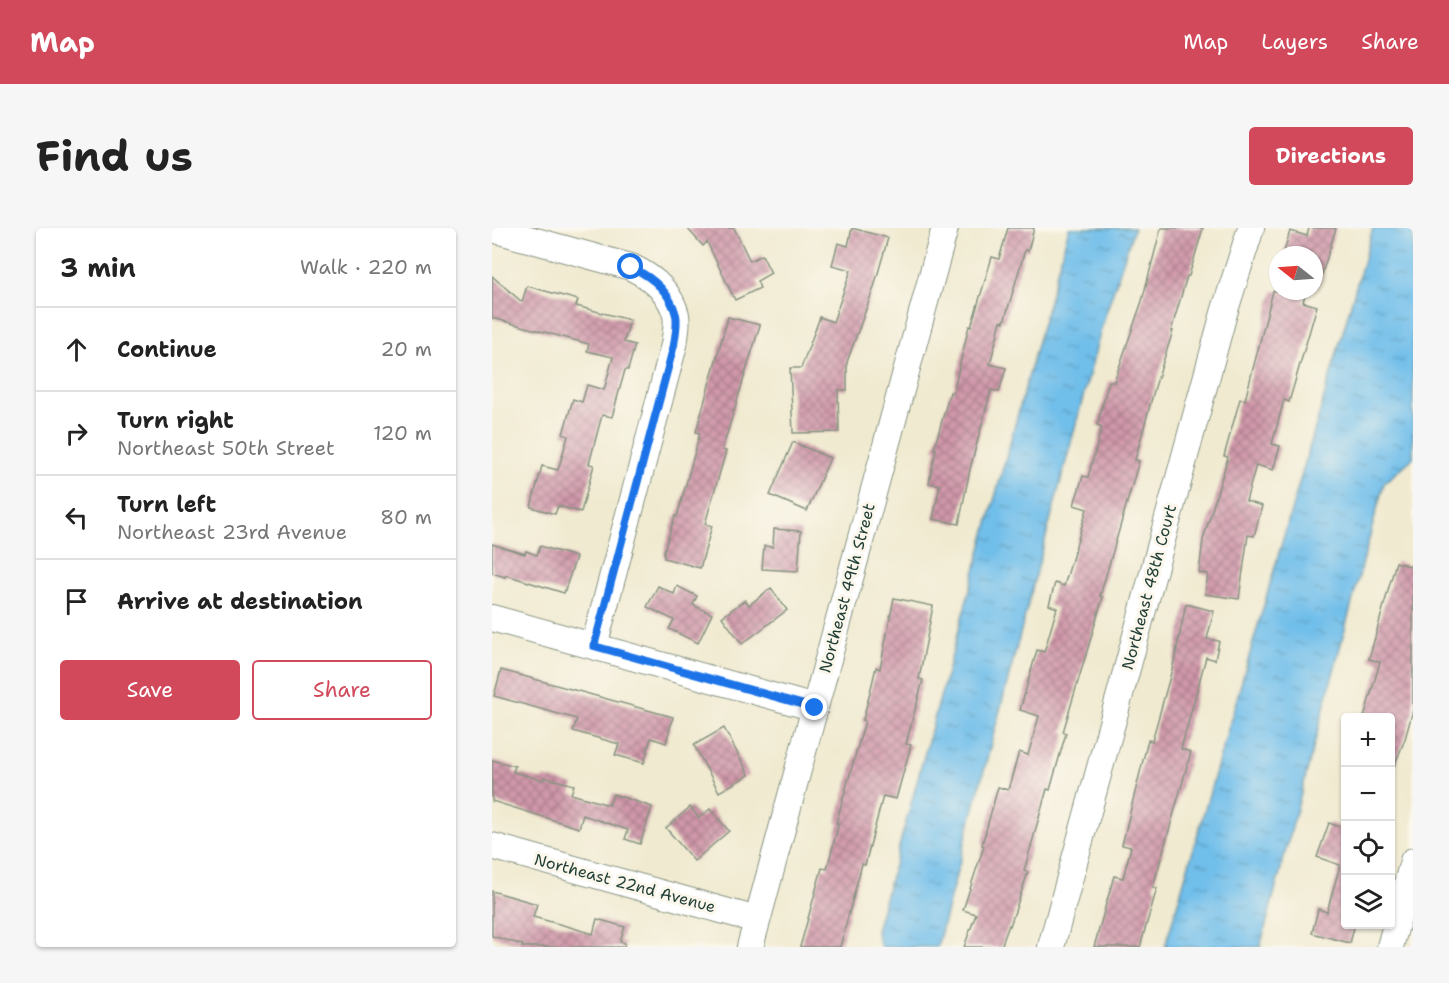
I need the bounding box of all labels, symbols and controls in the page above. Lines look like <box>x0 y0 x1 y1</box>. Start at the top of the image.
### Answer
text: Map <box>30 23 95 61</box>
text: Map <box>1183 28 1228 56</box>
text: Layers <box>1261 28 1328 56</box>
text: Share <box>1361 28 1419 56</box>
button: Directions <box>1249 127 1413 185</box>
text: Find us <box>36 128 193 184</box>
north arrow <box>1269 246 1323 300</box>
text: 3 min <box>60 250 136 285</box>
route start <box>617 253 643 279</box>
text: Walk · 220 m <box>300 254 432 280</box>
icon: ahead <box>60 333 93 366</box>
text: Continue <box>117 335 217 364</box>
text: 20 m <box>381 336 432 362</box>
text: Turn right <box>117 406 234 435</box>
icon: right <box>60 417 93 450</box>
text: 120 m <box>373 420 432 446</box>
text: Northeast 50th Street <box>117 435 335 461</box>
text: Turn left <box>117 490 216 519</box>
icon: left <box>60 501 93 534</box>
street label: Northeast 49th Street <box>814 501 880 675</box>
street label: Northeast 48th Court <box>1117 502 1181 672</box>
text: 80 m <box>380 504 432 530</box>
text: Northeast 23rd Avenue <box>117 519 347 545</box>
icon: arrive <box>60 585 93 618</box>
text: Arrive at destination <box>117 587 363 616</box>
button: Save <box>60 660 240 720</box>
button: Share <box>252 660 432 720</box>
route end <box>801 694 827 720</box>
map controls <box>1341 713 1395 929</box>
button: + <box>1341 713 1395 767</box>
button: − <box>1341 767 1395 821</box>
button: locate <box>1341 821 1395 875</box>
street label: Northeast 22nd Avenue <box>532 849 718 917</box>
button: layers <box>1341 875 1395 929</box>

